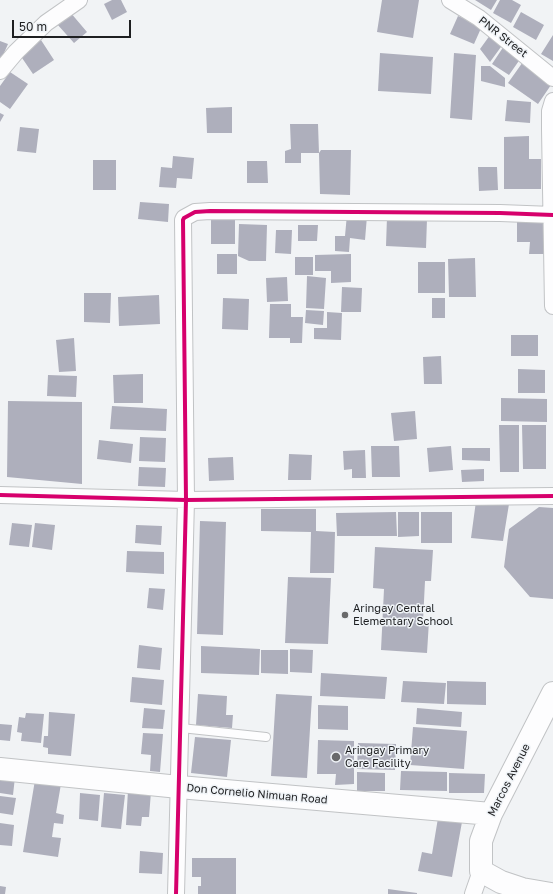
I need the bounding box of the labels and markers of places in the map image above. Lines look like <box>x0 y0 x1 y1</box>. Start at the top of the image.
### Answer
place label: Aringay Central Elementary School <box>353 602 453 628</box>
marker: Aringay Central Elementary School <box>340 610 350 620</box>
place label: Aringay Primary Care Facility <box>345 744 429 770</box>
marker: Aringay Primary Care Facility <box>330 751 342 763</box>

